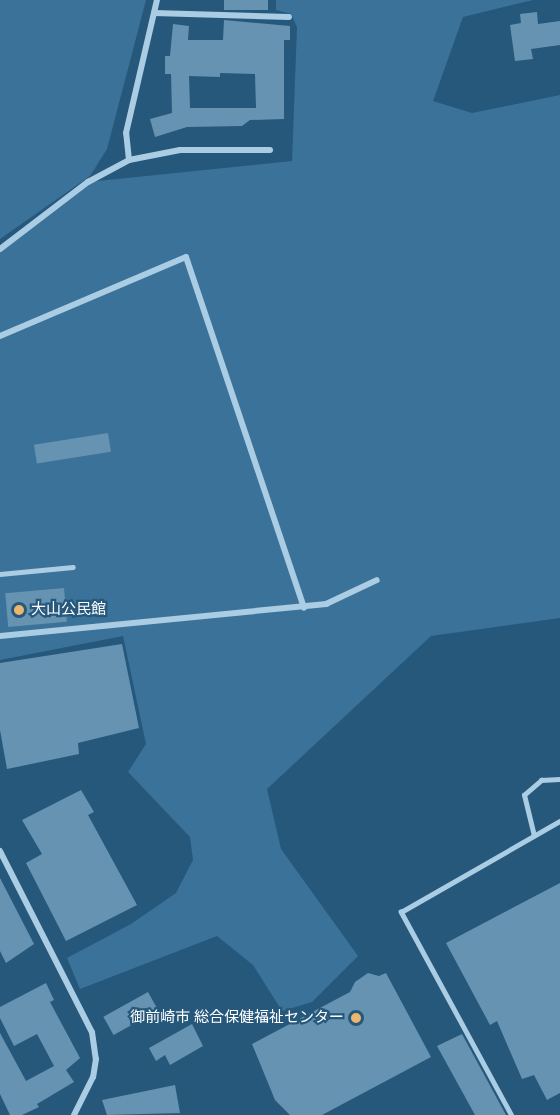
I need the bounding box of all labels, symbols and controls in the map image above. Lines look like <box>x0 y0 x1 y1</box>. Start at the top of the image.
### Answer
place label: 大山公民館 <box>31 601 106 619</box>
marker: 大山公民館 <box>12 603 26 617</box>
place label: 御前崎市 総合保健福祉センター <box>130 1009 344 1027</box>
marker: 御前崎市 総合保健福祉センター <box>349 1011 363 1025</box>

